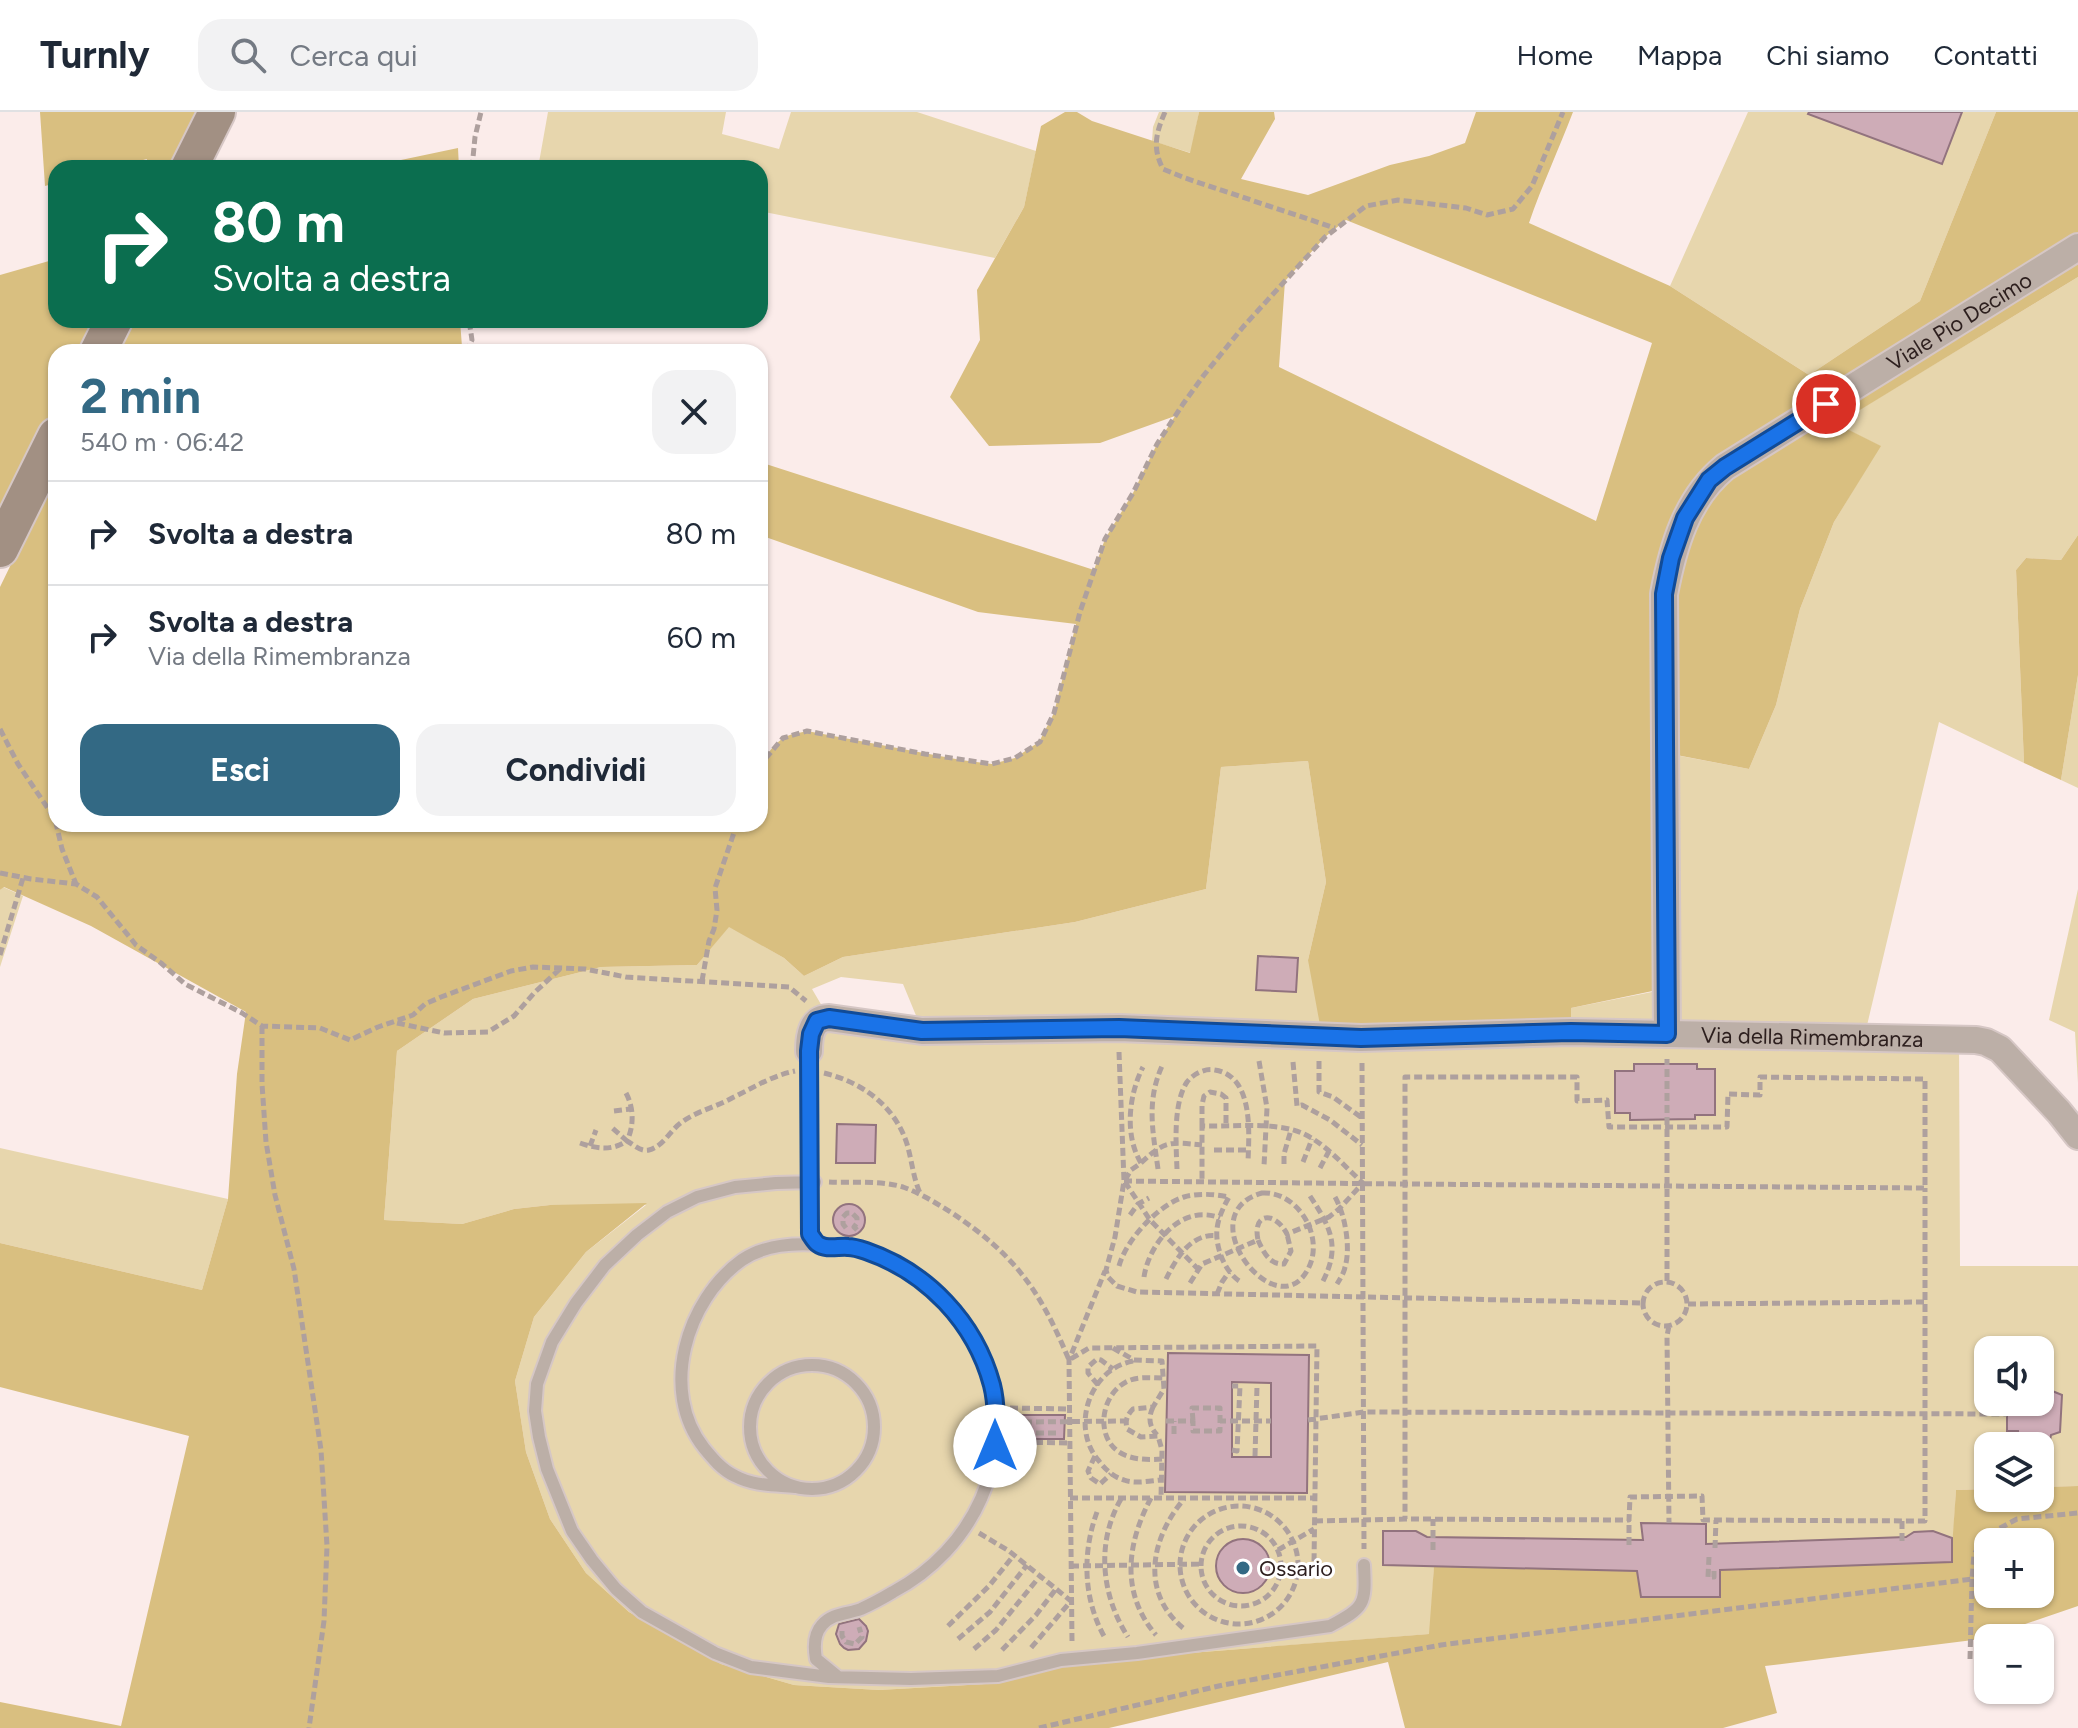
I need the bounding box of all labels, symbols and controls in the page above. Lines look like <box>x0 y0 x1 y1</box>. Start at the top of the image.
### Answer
search box <box>198 19 758 91</box>
text: Turnly <box>40 32 150 78</box>
icon: search <box>226 33 270 77</box>
text: Cerca qui <box>290 37 418 74</box>
text: Home <box>1517 38 1593 72</box>
text: Mappa <box>1637 38 1722 72</box>
text: Chi siamo <box>1766 38 1889 72</box>
text: Contatti <box>1933 38 2038 72</box>
text: 80 m <box>212 189 345 256</box>
icon: right <box>80 192 184 296</box>
text: Svolta a destra <box>212 257 451 300</box>
street label: Viale Pio Decimo <box>1882 266 2037 377</box>
text: 2 min <box>80 367 201 425</box>
button: close <box>652 370 736 454</box>
pin <box>1792 370 1860 438</box>
icon: arrive <box>1804 382 1848 426</box>
text: 540 m · 06:42 <box>80 426 244 458</box>
icon: right <box>80 511 124 555</box>
text: Svolta a destra <box>148 515 353 552</box>
text: 80 m <box>665 515 736 552</box>
text: Svolta a destra <box>148 603 353 640</box>
icon: right <box>80 615 124 659</box>
text: 60 m <box>667 619 736 656</box>
text: Via della Rimembranza <box>148 640 411 672</box>
button: Esci <box>80 724 400 816</box>
button: Condividi <box>416 724 736 816</box>
street label: Via della Rimembranza <box>1701 1022 1924 1053</box>
map controls <box>1974 1336 2054 1704</box>
button: sound <box>1974 1336 2054 1416</box>
position arrow <box>953 1404 1037 1488</box>
button: layers <box>1974 1432 2054 1512</box>
button: + <box>1974 1528 2054 1608</box>
place label: Ossario <box>1259 1555 1333 1582</box>
marker: Ossario <box>1234 1559 1252 1577</box>
button: − <box>1974 1624 2054 1704</box>

